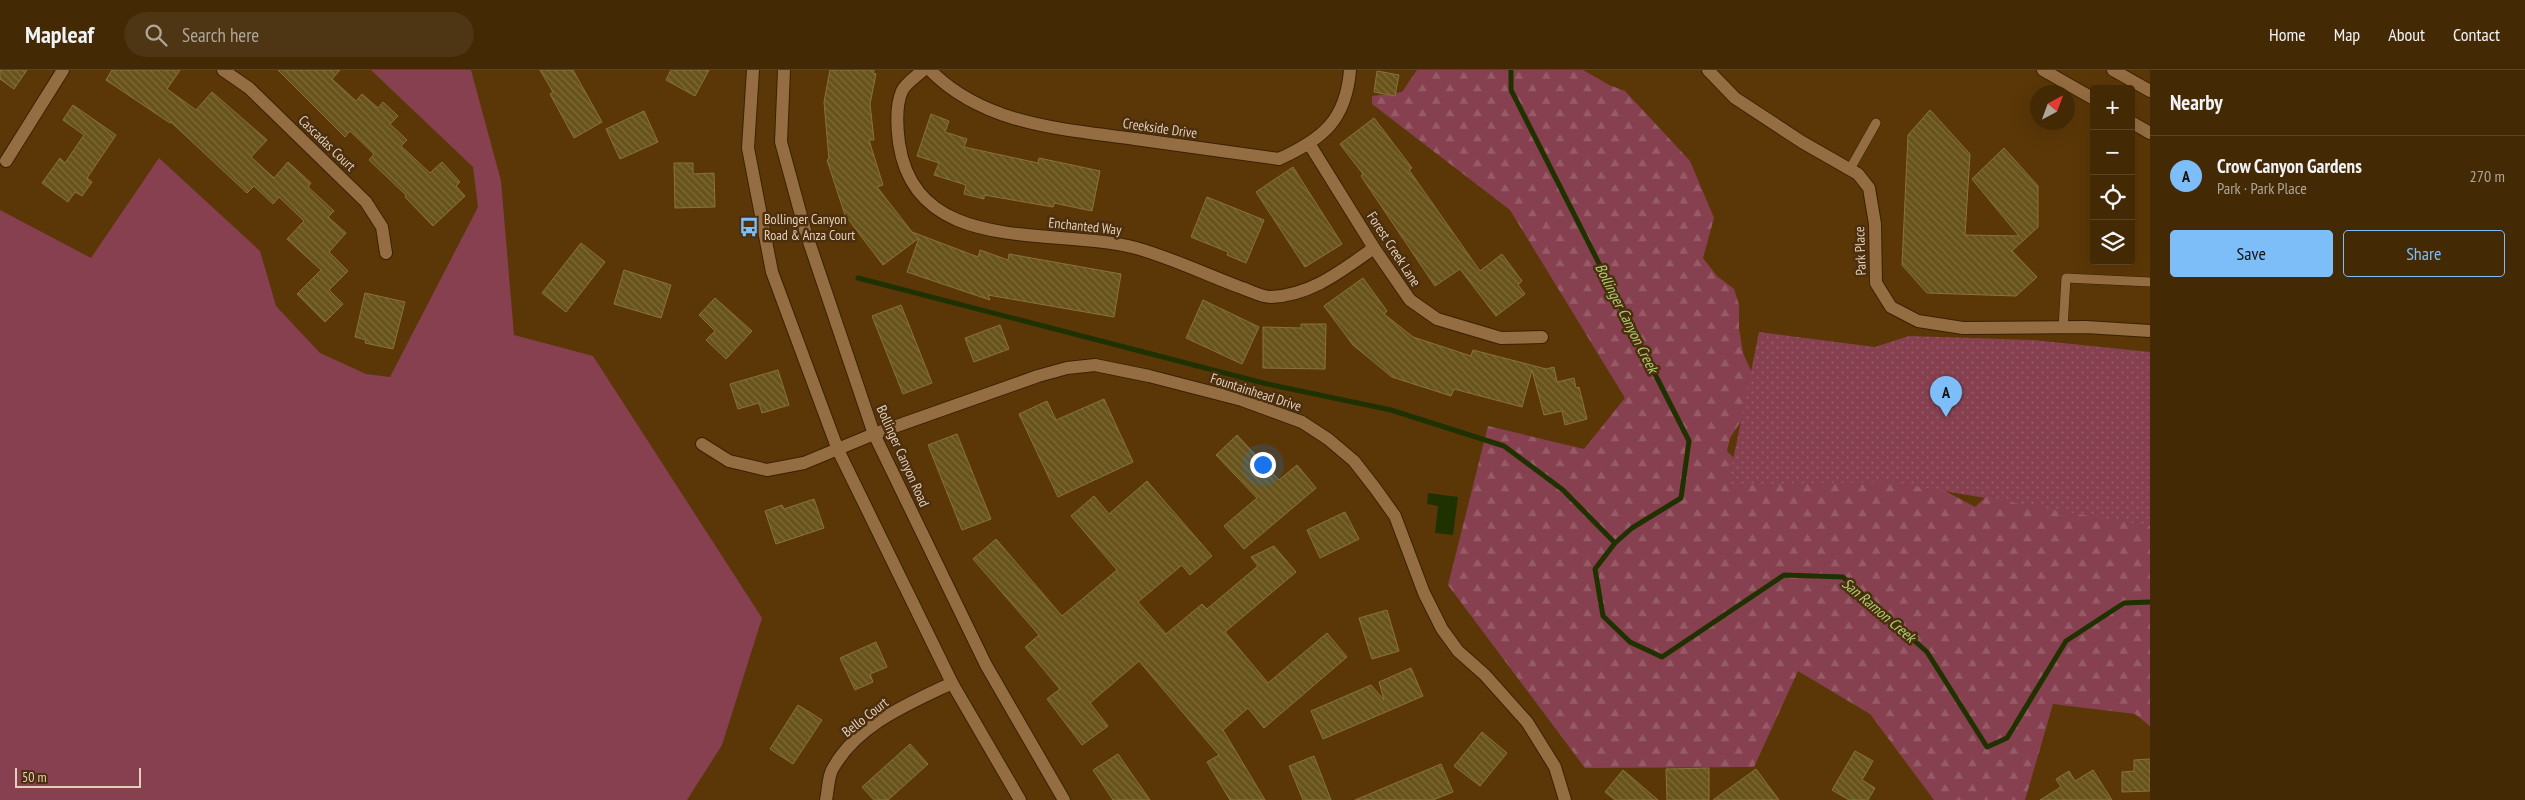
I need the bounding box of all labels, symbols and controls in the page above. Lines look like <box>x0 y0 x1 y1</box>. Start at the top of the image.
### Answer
search box <box>124 12 474 57</box>
text: Mapleaf <box>25 19 94 50</box>
icon: search <box>142 21 170 49</box>
text: Search here <box>182 23 259 47</box>
text: Home <box>2269 23 2306 46</box>
text: Map <box>2334 23 2360 46</box>
text: About <box>2388 23 2425 46</box>
text: Contact <box>2453 23 2500 46</box>
north arrow <box>2030 85 2075 130</box>
map controls <box>2090 85 2135 265</box>
button: + <box>2090 85 2135 130</box>
text: Nearby <box>2170 89 2223 116</box>
street label: Cascadas Court <box>295 111 359 175</box>
street label: Creekside Drive <box>1122 114 1199 142</box>
button: − <box>2090 130 2135 175</box>
text: Crow Canyon Gardens <box>2217 154 2362 178</box>
text: A <box>2182 166 2190 186</box>
text: 270 m <box>2470 166 2505 186</box>
button: locate <box>2090 175 2135 220</box>
text: Park · Park Place <box>2217 178 2307 198</box>
street label: Forest Creek Lane <box>1363 208 1425 290</box>
place label: Bollinger Canyon Road & Anza Court <box>764 210 855 244</box>
street label: Enchanted Way <box>1048 213 1123 239</box>
bus stop icon: Bollinger Canyon Road & Anza Court <box>738 216 760 238</box>
button: layers <box>2090 220 2135 265</box>
street label: Park Place <box>1850 226 1870 276</box>
button: Save <box>2170 230 2333 277</box>
button: Share <box>2343 230 2505 277</box>
water label: Bollinger Canyon Creek <box>1591 260 1664 378</box>
street label: Fountainhead Drive <box>1208 369 1304 415</box>
pin: A <box>1930 376 1962 417</box>
street label: Bollinger Canyon Road <box>873 402 933 510</box>
your location <box>1250 452 1276 478</box>
water label: San Ramon Creek <box>1838 574 1921 648</box>
street label: Bello Court <box>838 693 892 741</box>
scale bar <box>15 765 141 788</box>
text: 50 m <box>22 768 47 786</box>

